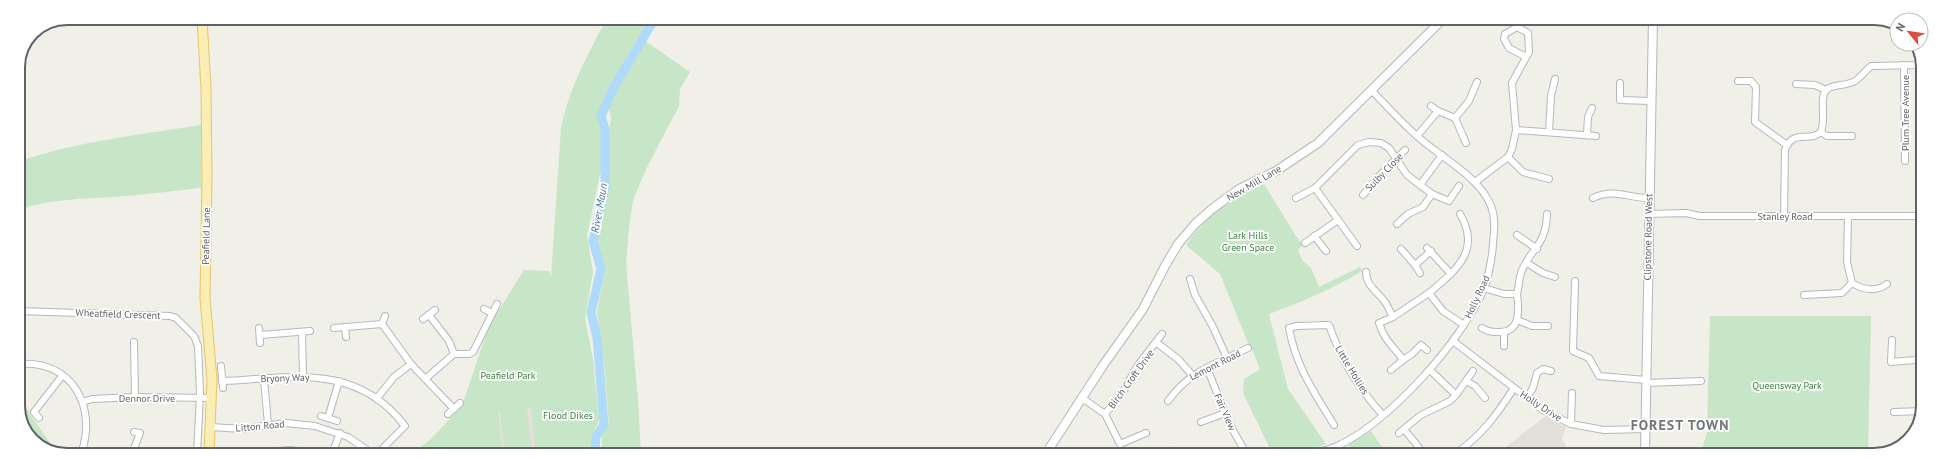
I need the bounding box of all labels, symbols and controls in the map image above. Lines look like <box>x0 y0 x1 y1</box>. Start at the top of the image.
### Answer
north arrow <box>1889 12 1929 52</box>
text: N <box>1892 20 1908 34</box>
street label: Plum Tree Avenue <box>1899 75 1912 151</box>
street label: Sulby Close <box>1362 150 1406 194</box>
street label: New Mill Lane <box>1224 162 1284 204</box>
water label: River Maun <box>588 182 610 234</box>
street label: Clipstone Road West <box>1641 193 1655 281</box>
street label: Peafield Lane <box>199 207 213 265</box>
street label: Stanley Road <box>1757 210 1813 223</box>
park label: Lark Hills Green Space <box>1222 229 1274 254</box>
street label: Holly Road <box>1461 273 1493 321</box>
street label: Wheatfield Crescent <box>75 306 161 322</box>
street label: Little Hollies <box>1332 343 1372 397</box>
street label: Birch Croft Drive <box>1105 347 1157 411</box>
street label: Lemont Road <box>1187 347 1243 383</box>
park label: Peafield Park <box>480 369 536 382</box>
street label: Bryony Way <box>260 371 310 385</box>
park label: Queensway Park <box>1752 379 1822 392</box>
street label: Holly Drive <box>1518 388 1564 424</box>
street label: Fair View <box>1211 391 1239 433</box>
street label: Dennor Drive <box>119 392 175 405</box>
park label: Flood Dikes <box>543 409 593 422</box>
district label: FOREST TOWN <box>1631 416 1729 434</box>
street label: Litton Road <box>235 417 285 435</box>

